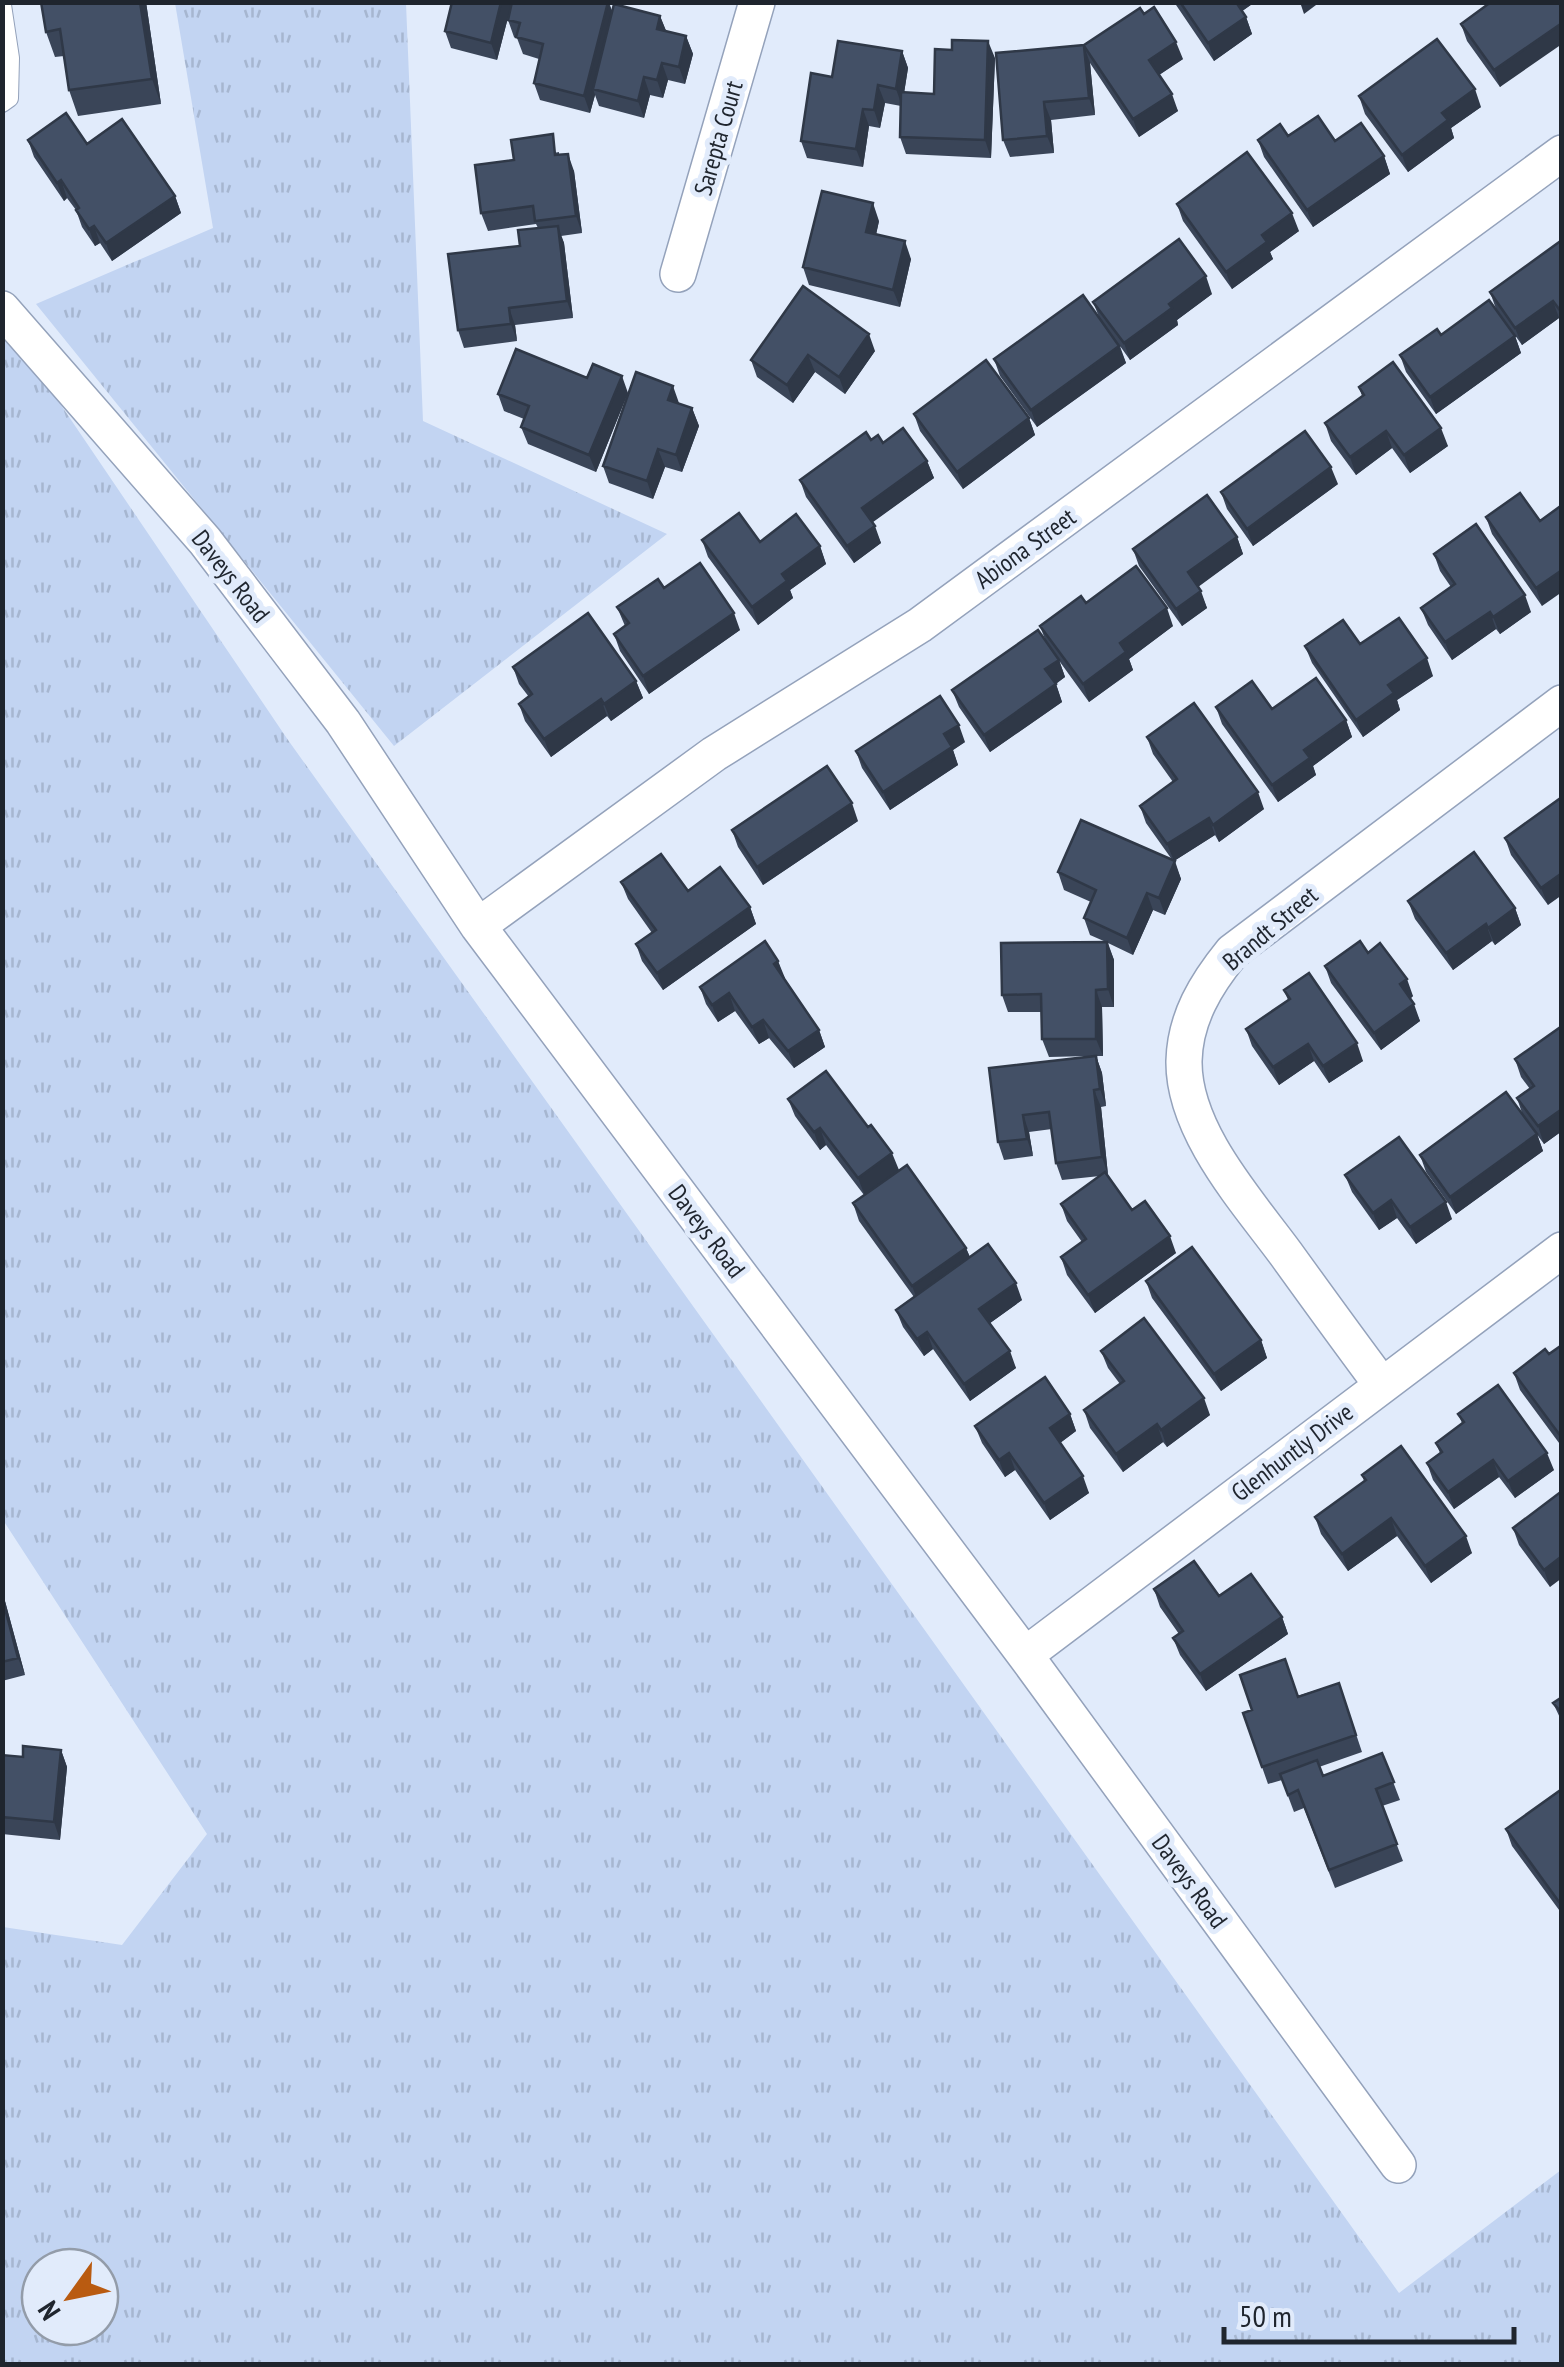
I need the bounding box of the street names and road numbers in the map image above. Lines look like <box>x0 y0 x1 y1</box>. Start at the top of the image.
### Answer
street label: Sarepta Court <box>686 77 750 199</box>
street label: Abiona Street <box>968 501 1082 595</box>
street label: Daveys Road <box>185 523 277 629</box>
street label: Brandt Street <box>1216 879 1324 977</box>
street label: Daveys Road <box>662 1178 752 1284</box>
street label: Glenhuntly Drive <box>1225 1396 1359 1508</box>
street label: Daveys Road <box>1145 1828 1235 1934</box>

